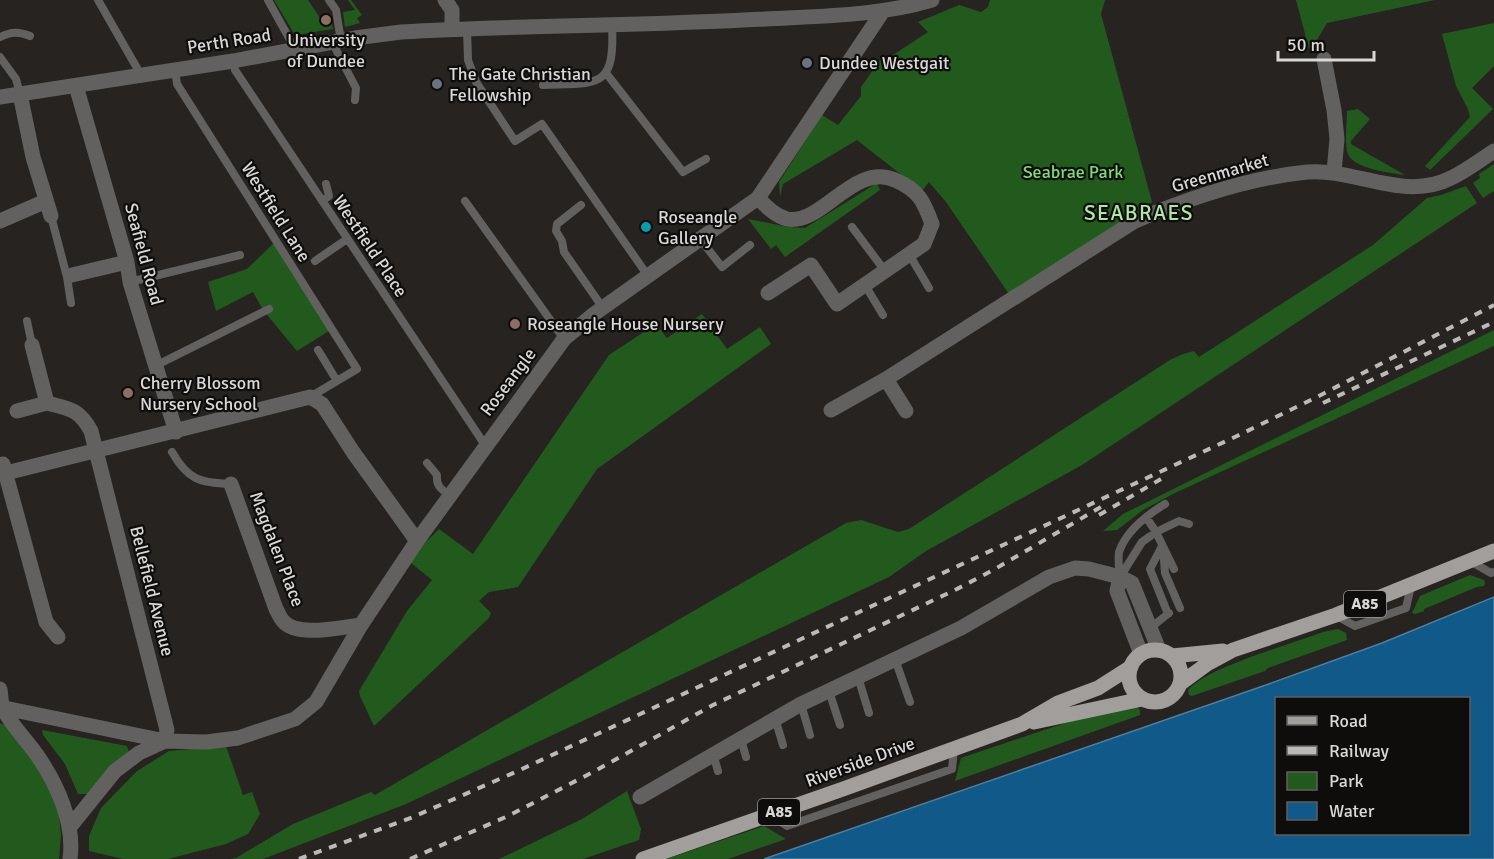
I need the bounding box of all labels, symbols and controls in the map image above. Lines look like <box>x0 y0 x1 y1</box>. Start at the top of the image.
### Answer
marker: University of Dundee <box>319 13 333 27</box>
street label: Perth Road <box>186 24 272 58</box>
scale bar <box>1278 24 1374 62</box>
place label: University of Dundee <box>287 29 365 72</box>
text: 50 m <box>1287 34 1325 56</box>
place label: Dundee Westgait <box>819 52 949 74</box>
marker: Dundee Westgait <box>800 56 814 70</box>
place label: The Gate Christian Fellowship <box>449 63 591 106</box>
marker: The Gate Christian Fellowship <box>430 77 444 91</box>
street label: Greenmarket <box>1169 149 1271 197</box>
street label: Westfield Lane <box>237 158 315 266</box>
park label: Seabrae Park <box>1023 161 1123 183</box>
street label: Westfield Place <box>328 191 412 301</box>
district label: SEABRAES <box>1084 200 1194 226</box>
street label: Seafield Road <box>120 201 168 307</box>
place label: Roseangle Gallery <box>658 206 737 249</box>
marker: Roseangle Gallery <box>639 220 653 234</box>
place label: Roseangle House Nursery <box>527 313 724 335</box>
marker: Roseangle House Nursery <box>508 317 522 331</box>
street label: Roseangle <box>475 344 541 420</box>
place label: Cherry Blossom Nursery School <box>140 372 261 415</box>
marker: Cherry Blossom Nursery School <box>121 386 135 400</box>
street label: Magdalen Place <box>245 488 309 610</box>
street label: Bellefield Avenue <box>125 524 179 658</box>
road number: A85 <box>1344 591 1386 617</box>
legend <box>1275 697 1470 835</box>
text: Road <box>1329 710 1368 732</box>
street label: Riverside Drive <box>802 732 918 792</box>
text: Railway <box>1329 740 1390 762</box>
text: Park <box>1329 770 1364 792</box>
road number: A85 <box>758 799 800 825</box>
text: Water <box>1329 800 1375 822</box>

